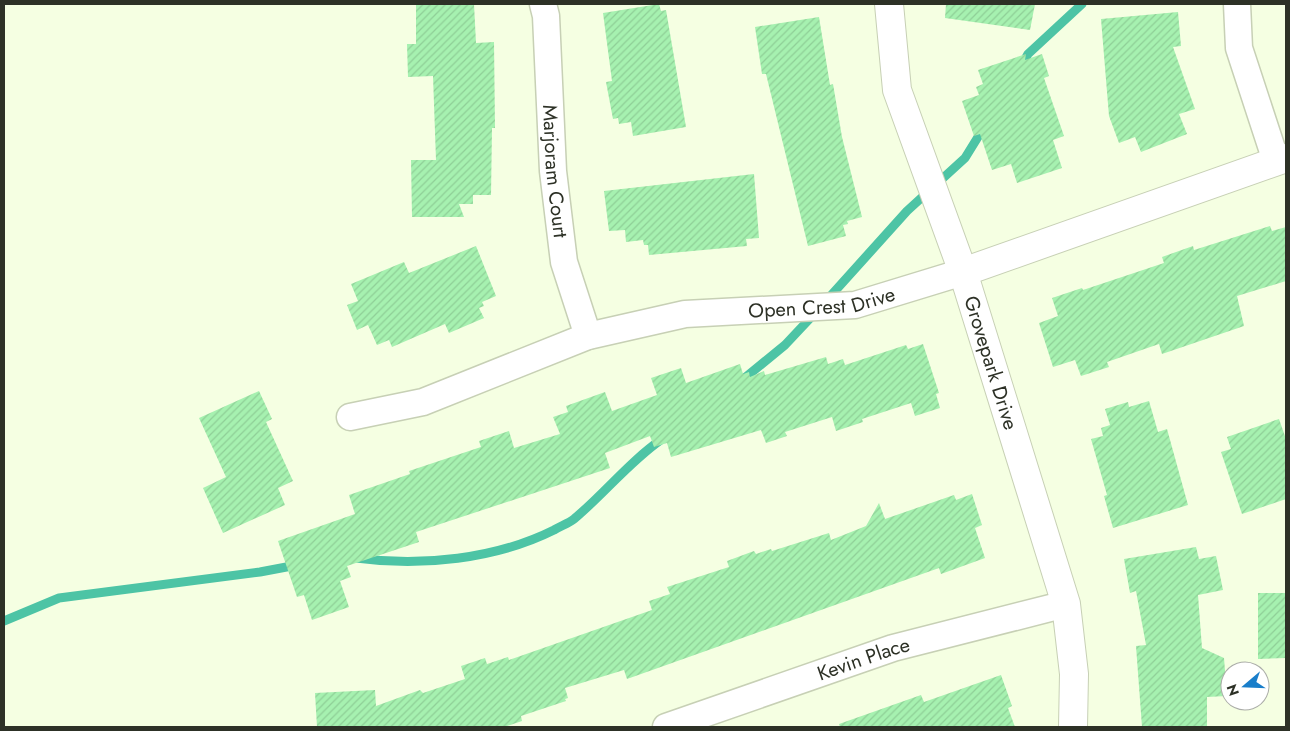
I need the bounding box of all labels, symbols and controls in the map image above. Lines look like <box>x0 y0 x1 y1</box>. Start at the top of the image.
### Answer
street label: Marjoram Court <box>535 104 575 240</box>
street label: Open Crest Drive <box>747 280 899 326</box>
street label: Grovepark Drive <box>956 292 1025 433</box>
street label: Kevin Place <box>813 630 913 688</box>
north arrow <box>1220 661 1270 711</box>
text: N <box>1221 682 1244 699</box>

